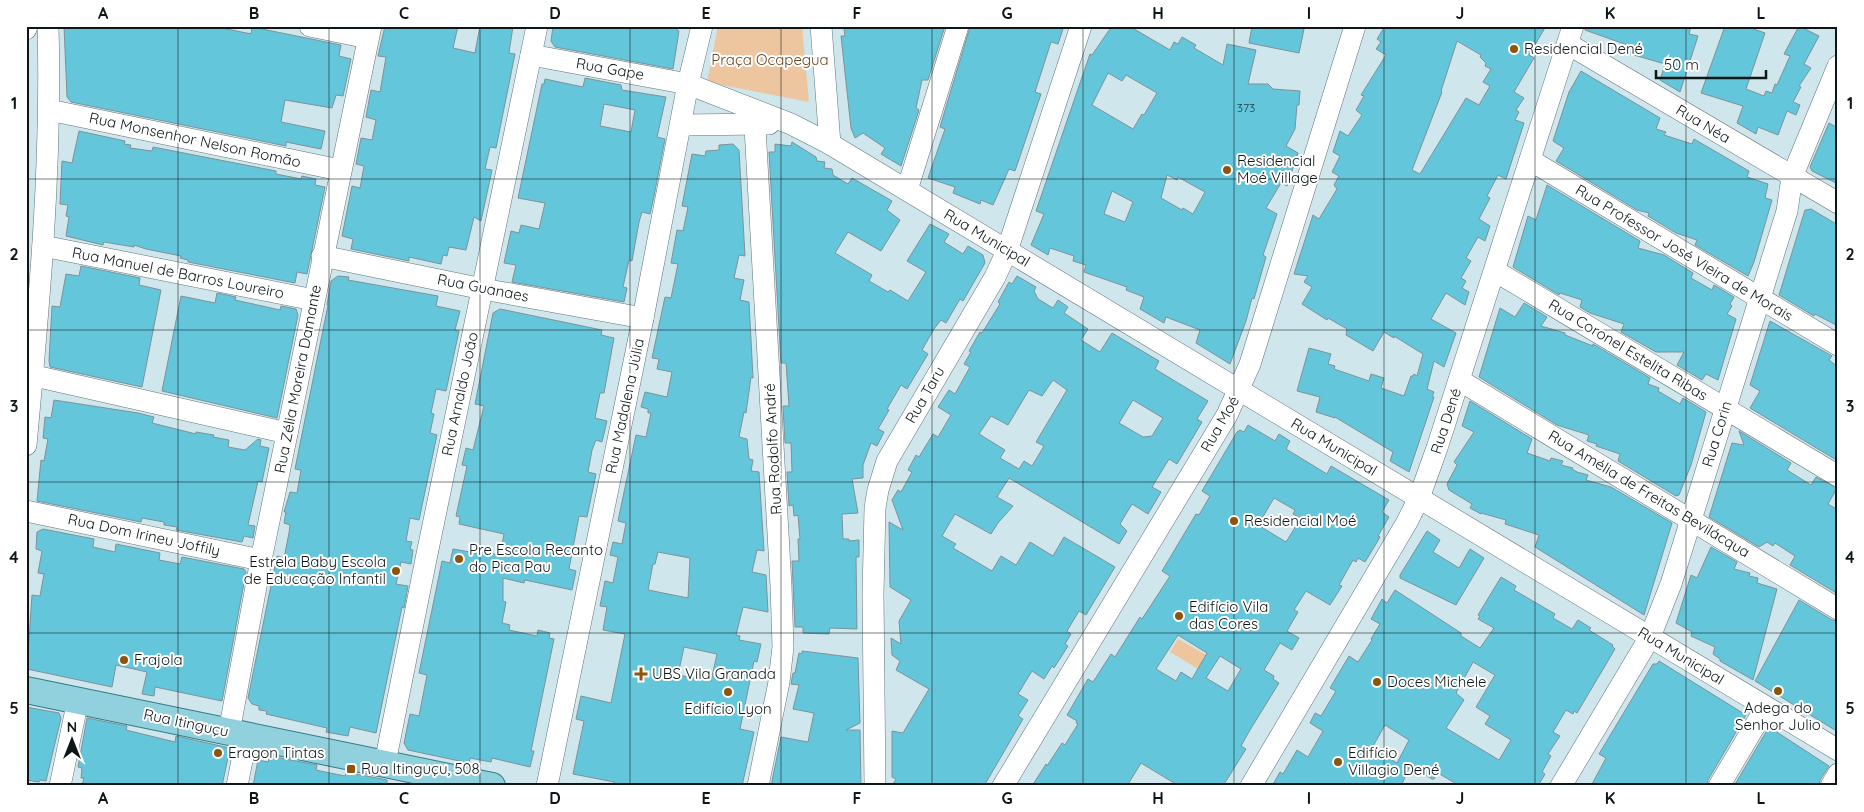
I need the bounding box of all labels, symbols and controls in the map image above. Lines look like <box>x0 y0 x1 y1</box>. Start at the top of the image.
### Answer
text: A <box>98 3 109 23</box>
text: B <box>249 3 259 23</box>
text: C <box>399 3 409 23</box>
text: D <box>549 3 561 23</box>
text: E <box>701 3 711 23</box>
text: F <box>853 3 862 23</box>
text: G <box>1001 3 1013 23</box>
text: H <box>1152 3 1164 23</box>
text: I <box>1307 3 1311 23</box>
text: J <box>1456 3 1464 23</box>
text: K <box>1605 3 1615 23</box>
text: L <box>1757 3 1766 23</box>
place label: Residencial Dené <box>1524 39 1643 58</box>
marker: Residencial Dené <box>1508 43 1520 55</box>
scale bar <box>1656 48 1766 80</box>
park label: Praça Ocapegua <box>711 50 829 69</box>
street label: Rua Gape <box>574 53 646 84</box>
text: 50 m <box>1664 55 1699 74</box>
text: 1 <box>11 93 17 113</box>
text: 1 <box>1847 93 1853 113</box>
house number: 373 <box>1237 100 1255 115</box>
street label: Rua Néa <box>1673 100 1734 147</box>
street label: Rua Monsenhor Nelson Romão <box>88 108 303 171</box>
place label: Residencial Moé Village <box>1237 151 1318 187</box>
marker: Residencial Moé Village <box>1221 164 1233 176</box>
street label: Rua Professor José Vieira de Morais <box>1572 180 1796 325</box>
street label: Rua Municipal <box>941 204 1034 271</box>
street label: Rua Manuel de Barros Loureiro <box>71 243 286 302</box>
text: 2 <box>9 244 19 264</box>
text: 2 <box>1845 244 1855 264</box>
street label: Rua Guanaes <box>436 269 531 306</box>
street label: Rua Zélia Moreira Damante <box>270 283 325 475</box>
street label: Rua Coronel Estelita Ribas <box>1545 295 1711 405</box>
street label: Rua Arnaldo João <box>437 330 482 458</box>
street label: Rua Madalena Júlia <box>601 337 648 475</box>
street label: Rua Taru <box>901 363 948 427</box>
street label: Rua Rodolfo André <box>760 383 785 515</box>
street label: Rua Dené <box>1426 385 1465 456</box>
street label: Rua Moé <box>1196 392 1243 455</box>
text: 3 <box>10 396 18 416</box>
text: 3 <box>1846 396 1854 416</box>
street label: Rua Corin <box>1697 398 1736 469</box>
street label: Rua Municipal <box>1288 413 1381 480</box>
street label: Rua Amélia de Freitas Bevilácqua <box>1545 426 1754 561</box>
street label: Rua Dom Irineu Joffily <box>66 509 222 560</box>
place label: Residencial Moé <box>1244 511 1357 530</box>
marker: Residencial Moé <box>1228 515 1240 527</box>
place label: Pre Escola Recanto do Pica Pau <box>469 540 603 576</box>
text: 4 <box>9 547 19 567</box>
text: 4 <box>1845 547 1855 567</box>
place label: Estrela Baby Escola de Educação Infantil <box>244 552 386 588</box>
marker: Pre Escola Recanto do Pica Pau <box>453 553 465 565</box>
marker: Estrela Baby Escola de Educação Infantil <box>390 565 402 577</box>
place label: Edifício Vila das Cores <box>1189 597 1268 633</box>
marker: Edifício Vila das Cores <box>1173 610 1185 622</box>
street label: Rua Municipal <box>1635 622 1728 689</box>
place label: Frajola <box>134 650 183 669</box>
marker: Frajola <box>118 654 130 666</box>
place label: UBS Vila Granada <box>652 664 776 683</box>
marker: UBS Vila Granada <box>634 667 648 681</box>
place label: Doces Michele <box>1387 672 1487 691</box>
marker: Doces Michele <box>1371 676 1383 688</box>
marker: Adega do Senhor Julio <box>1772 685 1784 697</box>
marker: Edifício Lyon <box>722 686 734 698</box>
text: 5 <box>9 698 19 718</box>
place label: Adega do Senhor Julio <box>1735 698 1821 734</box>
text: 5 <box>1845 698 1855 718</box>
place label: Edifício Lyon <box>684 699 772 718</box>
street label: Rua Itinguçu <box>142 704 230 741</box>
north arrow <box>48 714 98 764</box>
text: N <box>67 718 77 736</box>
place label: Eragon Tintas <box>228 743 324 762</box>
place label: Edifício Villagio Dené <box>1348 743 1439 779</box>
marker: Eragon Tintas <box>212 747 224 759</box>
marker: Edifício Villagio Dené <box>1332 756 1344 768</box>
place label: Rua Itinguçu, 508 <box>361 759 480 778</box>
marker: Rua Itinguçu, 508 <box>345 763 357 775</box>
text: A <box>98 788 109 808</box>
text: B <box>249 788 259 808</box>
text: C <box>399 788 409 808</box>
text: D <box>549 788 561 808</box>
text: E <box>701 788 711 808</box>
text: F <box>853 788 862 808</box>
text: G <box>1001 788 1013 808</box>
text: H <box>1152 788 1164 808</box>
text: I <box>1307 788 1311 808</box>
text: J <box>1456 788 1464 808</box>
text: K <box>1605 788 1615 808</box>
text: L <box>1757 788 1766 808</box>

